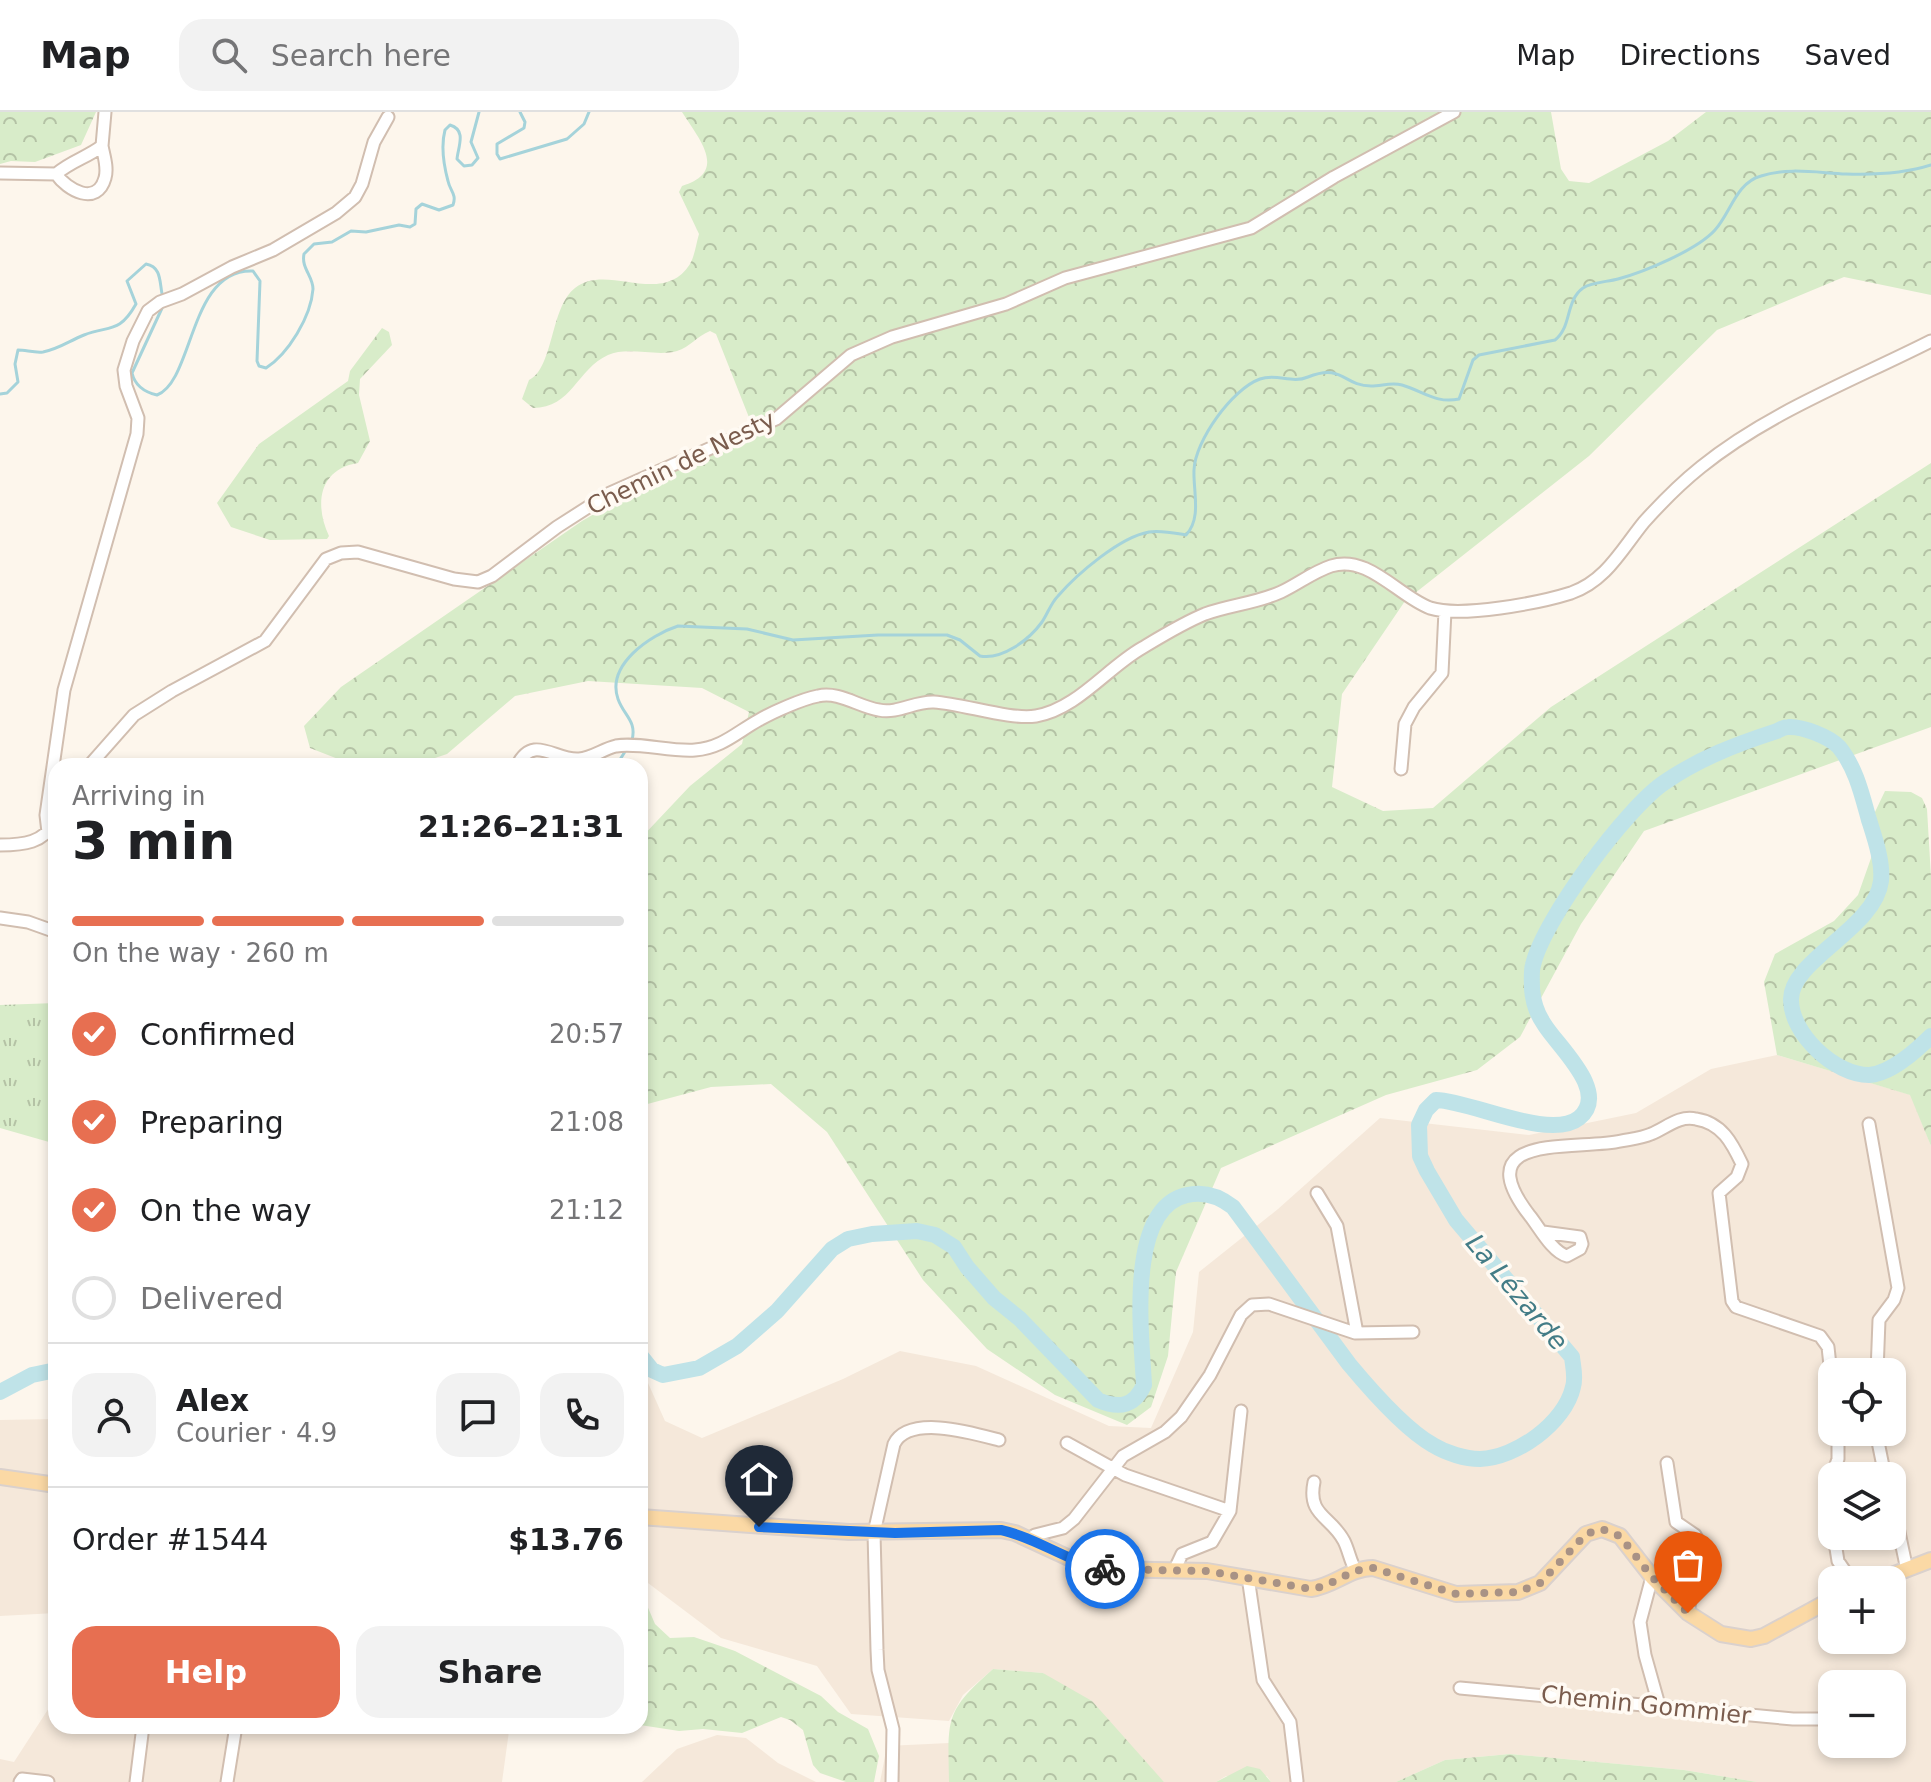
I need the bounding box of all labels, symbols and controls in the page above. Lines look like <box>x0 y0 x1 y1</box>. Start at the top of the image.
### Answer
search box <box>179 19 739 91</box>
text: Map <box>40 33 131 77</box>
icon: search <box>207 33 251 77</box>
text: Search here <box>271 38 451 73</box>
text: Map <box>1516 39 1575 72</box>
text: Directions <box>1619 39 1760 72</box>
text: Saved <box>1804 39 1891 72</box>
street label: Chemin de Nesty <box>582 405 780 521</box>
text: Arriving in <box>72 781 206 811</box>
text: 21:26–21:31 <box>418 809 624 844</box>
text: 3 min <box>72 811 235 871</box>
text: On the way · 260 m <box>72 938 329 968</box>
icon: check <box>72 1012 116 1056</box>
text: Confirmed <box>140 1017 296 1052</box>
text: 20:57 <box>549 1019 624 1049</box>
icon: check <box>72 1100 116 1144</box>
text: Preparing <box>140 1105 284 1140</box>
text: 21:08 <box>549 1107 624 1137</box>
icon: check <box>72 1188 116 1232</box>
text: On the way <box>140 1193 312 1228</box>
text: 21:12 <box>549 1195 624 1225</box>
water label: La Lézarde <box>1460 1228 1574 1356</box>
text: Delivered <box>140 1281 284 1316</box>
map controls <box>1818 1358 1906 1758</box>
button: locate <box>1818 1358 1906 1446</box>
button: person <box>72 1373 156 1457</box>
button: chat <box>436 1373 520 1457</box>
button: phone <box>540 1373 624 1457</box>
text: Alex <box>176 1383 249 1418</box>
text: Courier · 4.9 <box>176 1418 337 1448</box>
pin <box>725 1445 793 1527</box>
icon: home <box>737 1457 781 1501</box>
button: layers <box>1818 1462 1906 1550</box>
text: Order #1544 <box>72 1522 268 1557</box>
text: $13.76 <box>508 1522 624 1557</box>
courier <box>1065 1529 1145 1609</box>
pin <box>1654 1531 1722 1613</box>
icon: bag <box>1666 1543 1710 1587</box>
icon: bike <box>1083 1547 1127 1591</box>
button: + <box>1818 1566 1906 1654</box>
button: Help <box>72 1626 340 1718</box>
button: Share <box>356 1626 624 1718</box>
button: − <box>1818 1670 1906 1758</box>
street label: Chemin Gommier <box>1540 1680 1752 1730</box>

